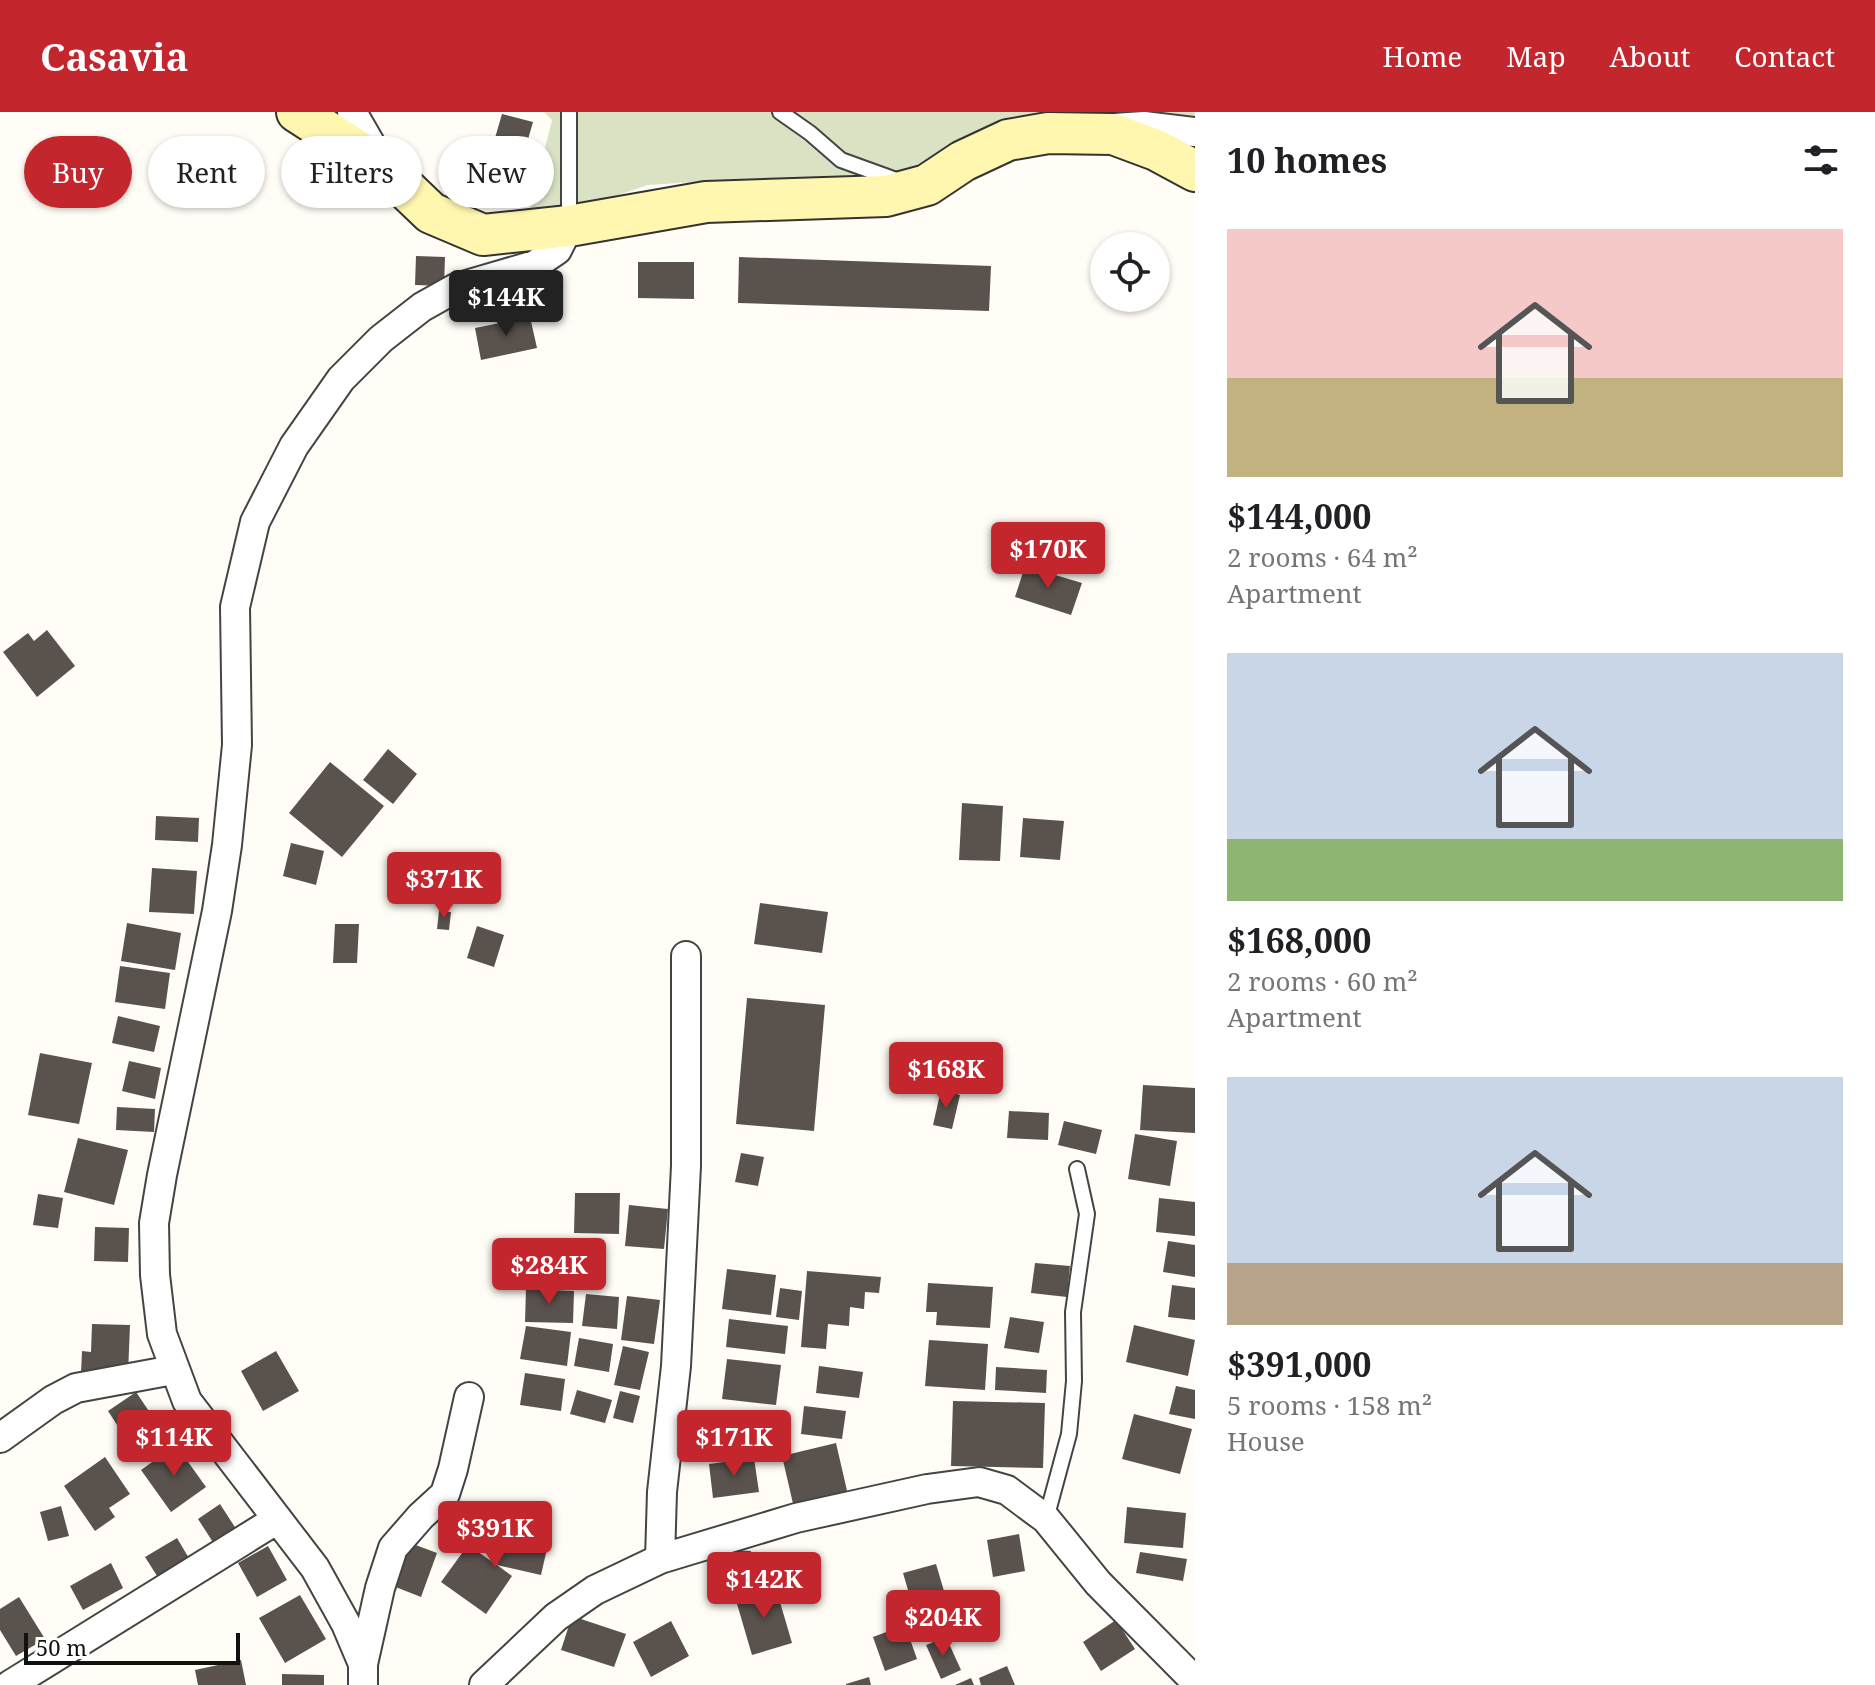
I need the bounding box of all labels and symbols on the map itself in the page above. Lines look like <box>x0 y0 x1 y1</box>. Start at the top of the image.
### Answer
pin: $144K <box>450 270 562 338</box>
pin: $170K <box>992 522 1104 590</box>
pin: $371K <box>388 852 500 920</box>
pin: $168K <box>890 1042 1002 1110</box>
pin: $284K <box>493 1238 605 1306</box>
pin: $114K <box>118 1410 230 1478</box>
pin: $171K <box>678 1410 790 1478</box>
pin: $391K <box>439 1501 551 1569</box>
pin: $142K <box>708 1552 820 1620</box>
pin: $204K <box>887 1590 999 1658</box>
scale bar <box>24 1629 240 1665</box>

